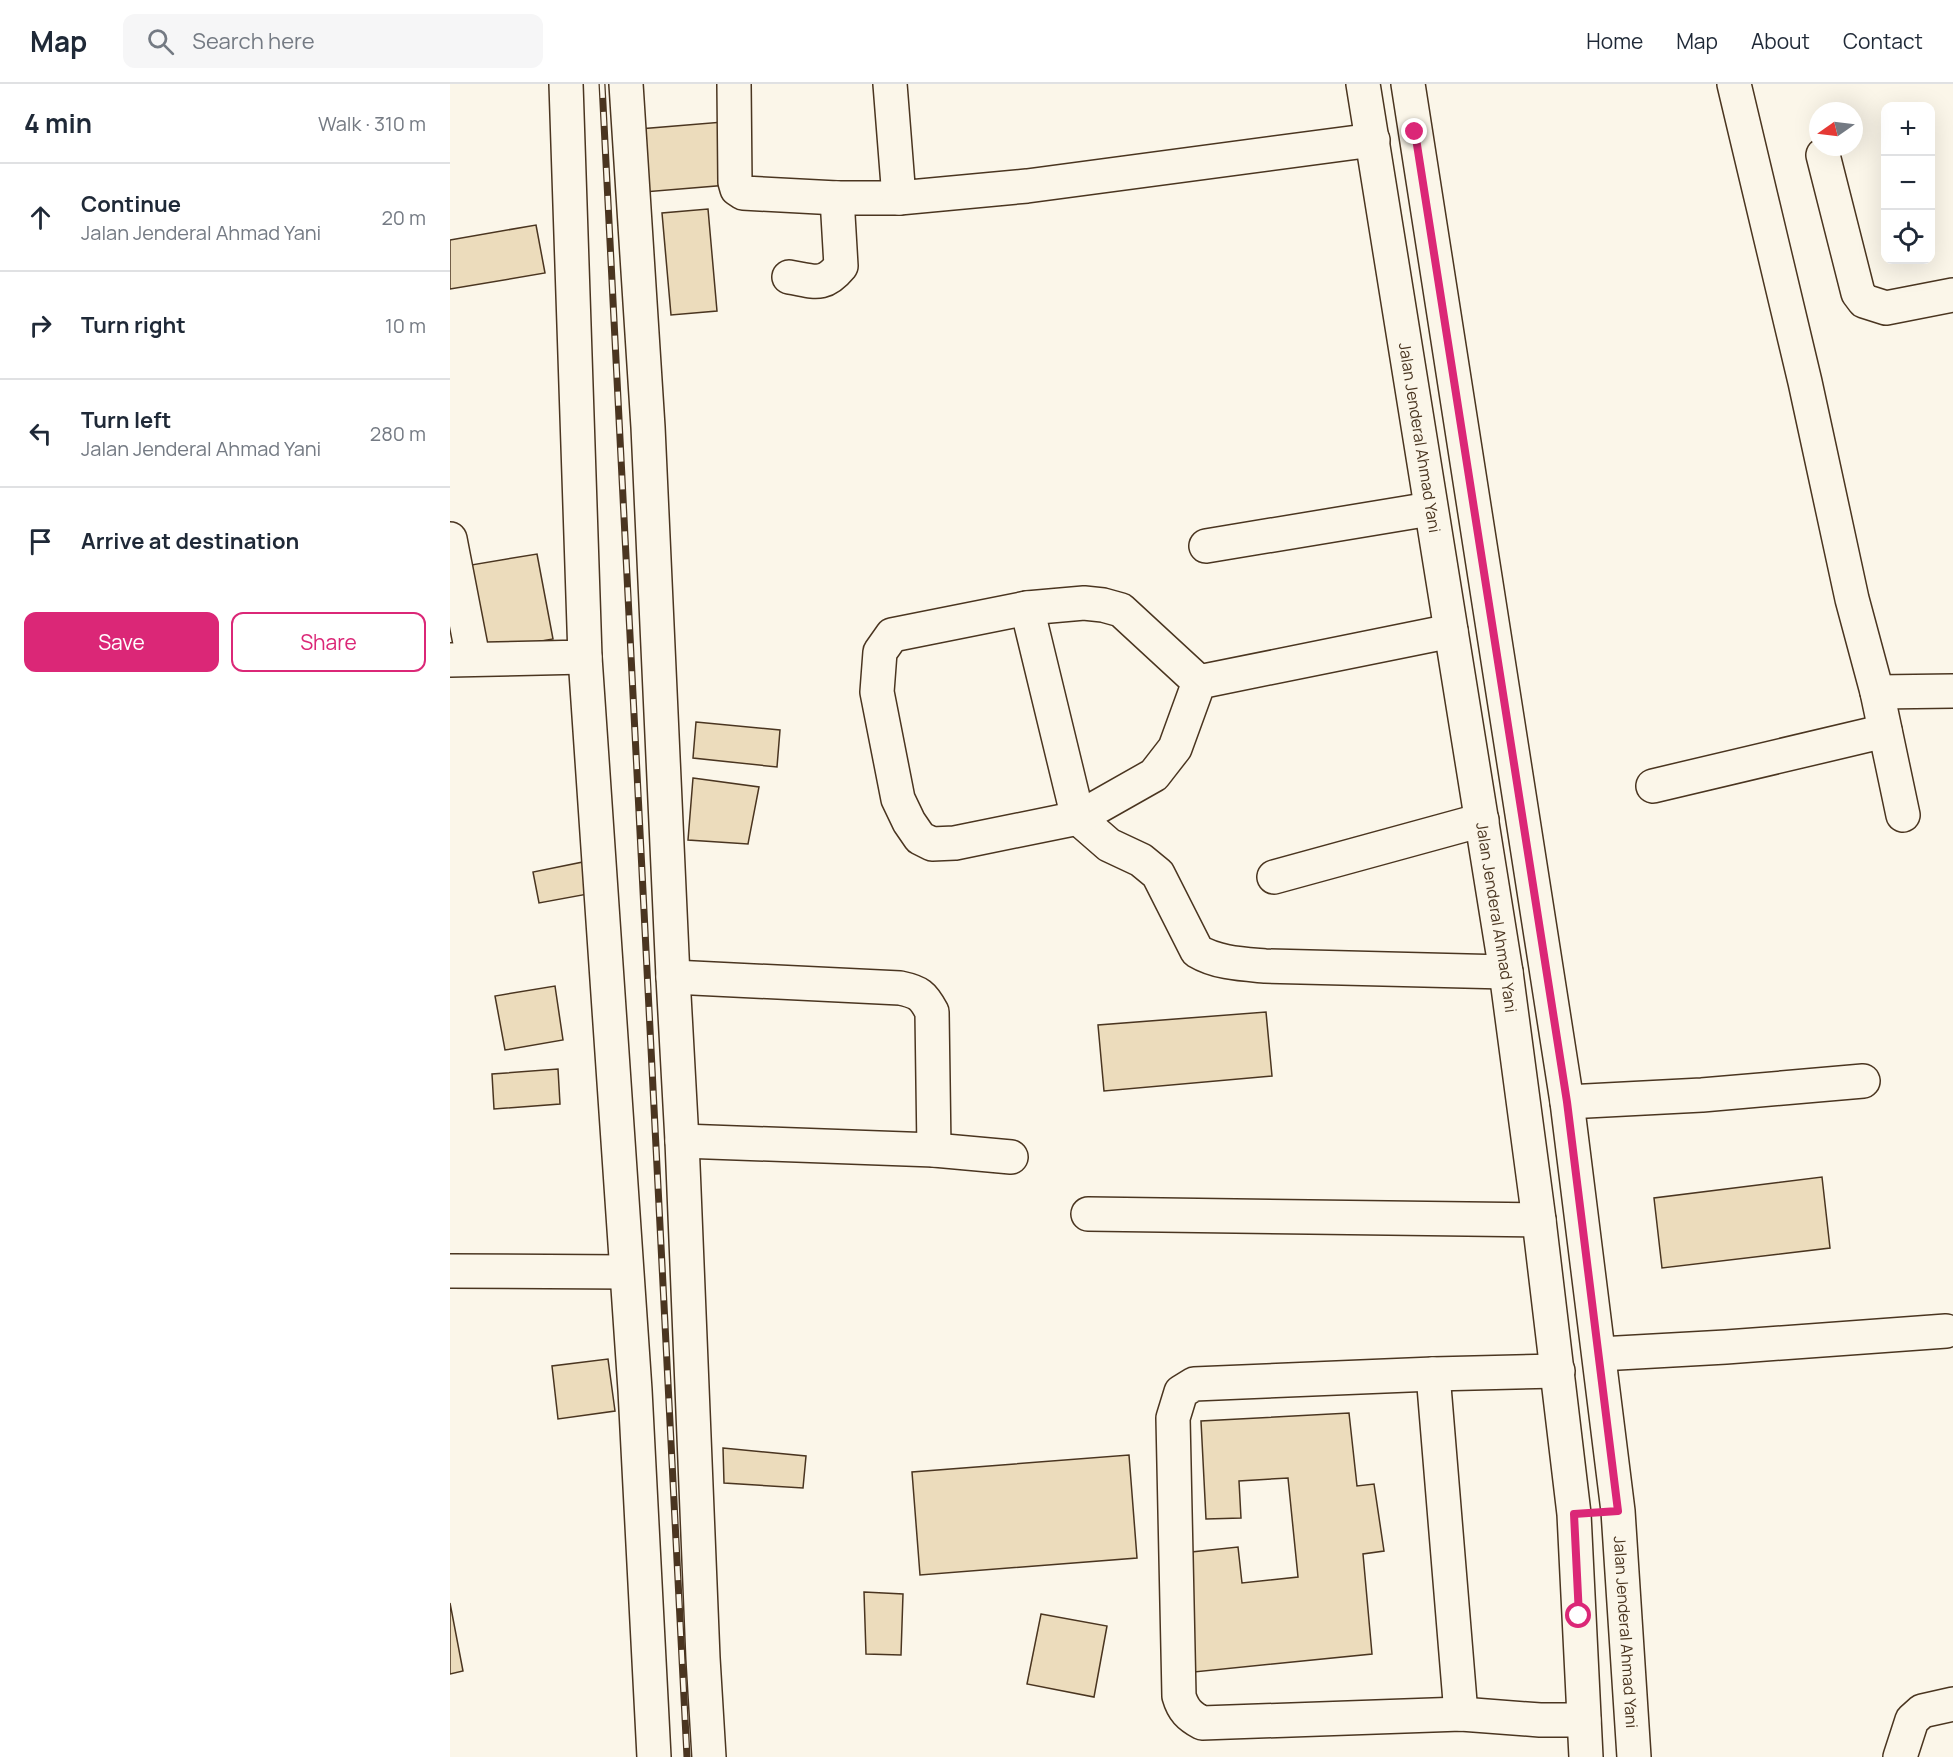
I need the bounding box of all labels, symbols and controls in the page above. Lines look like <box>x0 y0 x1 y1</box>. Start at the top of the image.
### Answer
search box <box>123 14 543 68</box>
text: Map <box>30 22 87 60</box>
icon: search <box>144 25 177 58</box>
text: Search here <box>192 26 315 56</box>
text: Home <box>1586 27 1643 55</box>
text: Map <box>1676 27 1718 55</box>
text: About <box>1751 27 1810 55</box>
text: Contact <box>1843 27 1923 55</box>
north arrow <box>1809 102 1863 156</box>
map controls <box>1881 102 1935 264</box>
button: + <box>1881 102 1935 156</box>
text: 4 min <box>24 105 92 141</box>
text: Walk · 310 m <box>318 110 426 137</box>
route end <box>1401 118 1427 144</box>
button: − <box>1881 156 1935 210</box>
text: Continue <box>81 189 181 219</box>
icon: ahead <box>24 201 57 234</box>
text: 20 m <box>381 204 426 231</box>
button: locate <box>1881 210 1935 264</box>
text: Jalan Jenderal Ahmad Yani <box>81 219 321 246</box>
icon: right <box>24 309 57 342</box>
text: Turn right <box>81 310 186 340</box>
text: 10 m <box>385 312 426 339</box>
street label: Jalan Jenderal Ahmad Yani <box>1394 341 1446 534</box>
text: Turn left <box>81 405 171 435</box>
icon: left <box>24 417 57 450</box>
text: 280 m <box>370 420 426 447</box>
text: Jalan Jenderal Ahmad Yani <box>81 435 321 462</box>
icon: arrive <box>24 525 57 558</box>
text: Arrive at destination <box>81 526 299 556</box>
button: Save <box>24 612 219 672</box>
button: Share <box>231 612 426 672</box>
street label: Jalan Jenderal Ahmad Yani <box>1471 821 1522 1014</box>
street label: Jalan Jenderal Ahmad Yani <box>1609 1536 1643 1729</box>
route start <box>1565 1602 1591 1628</box>

